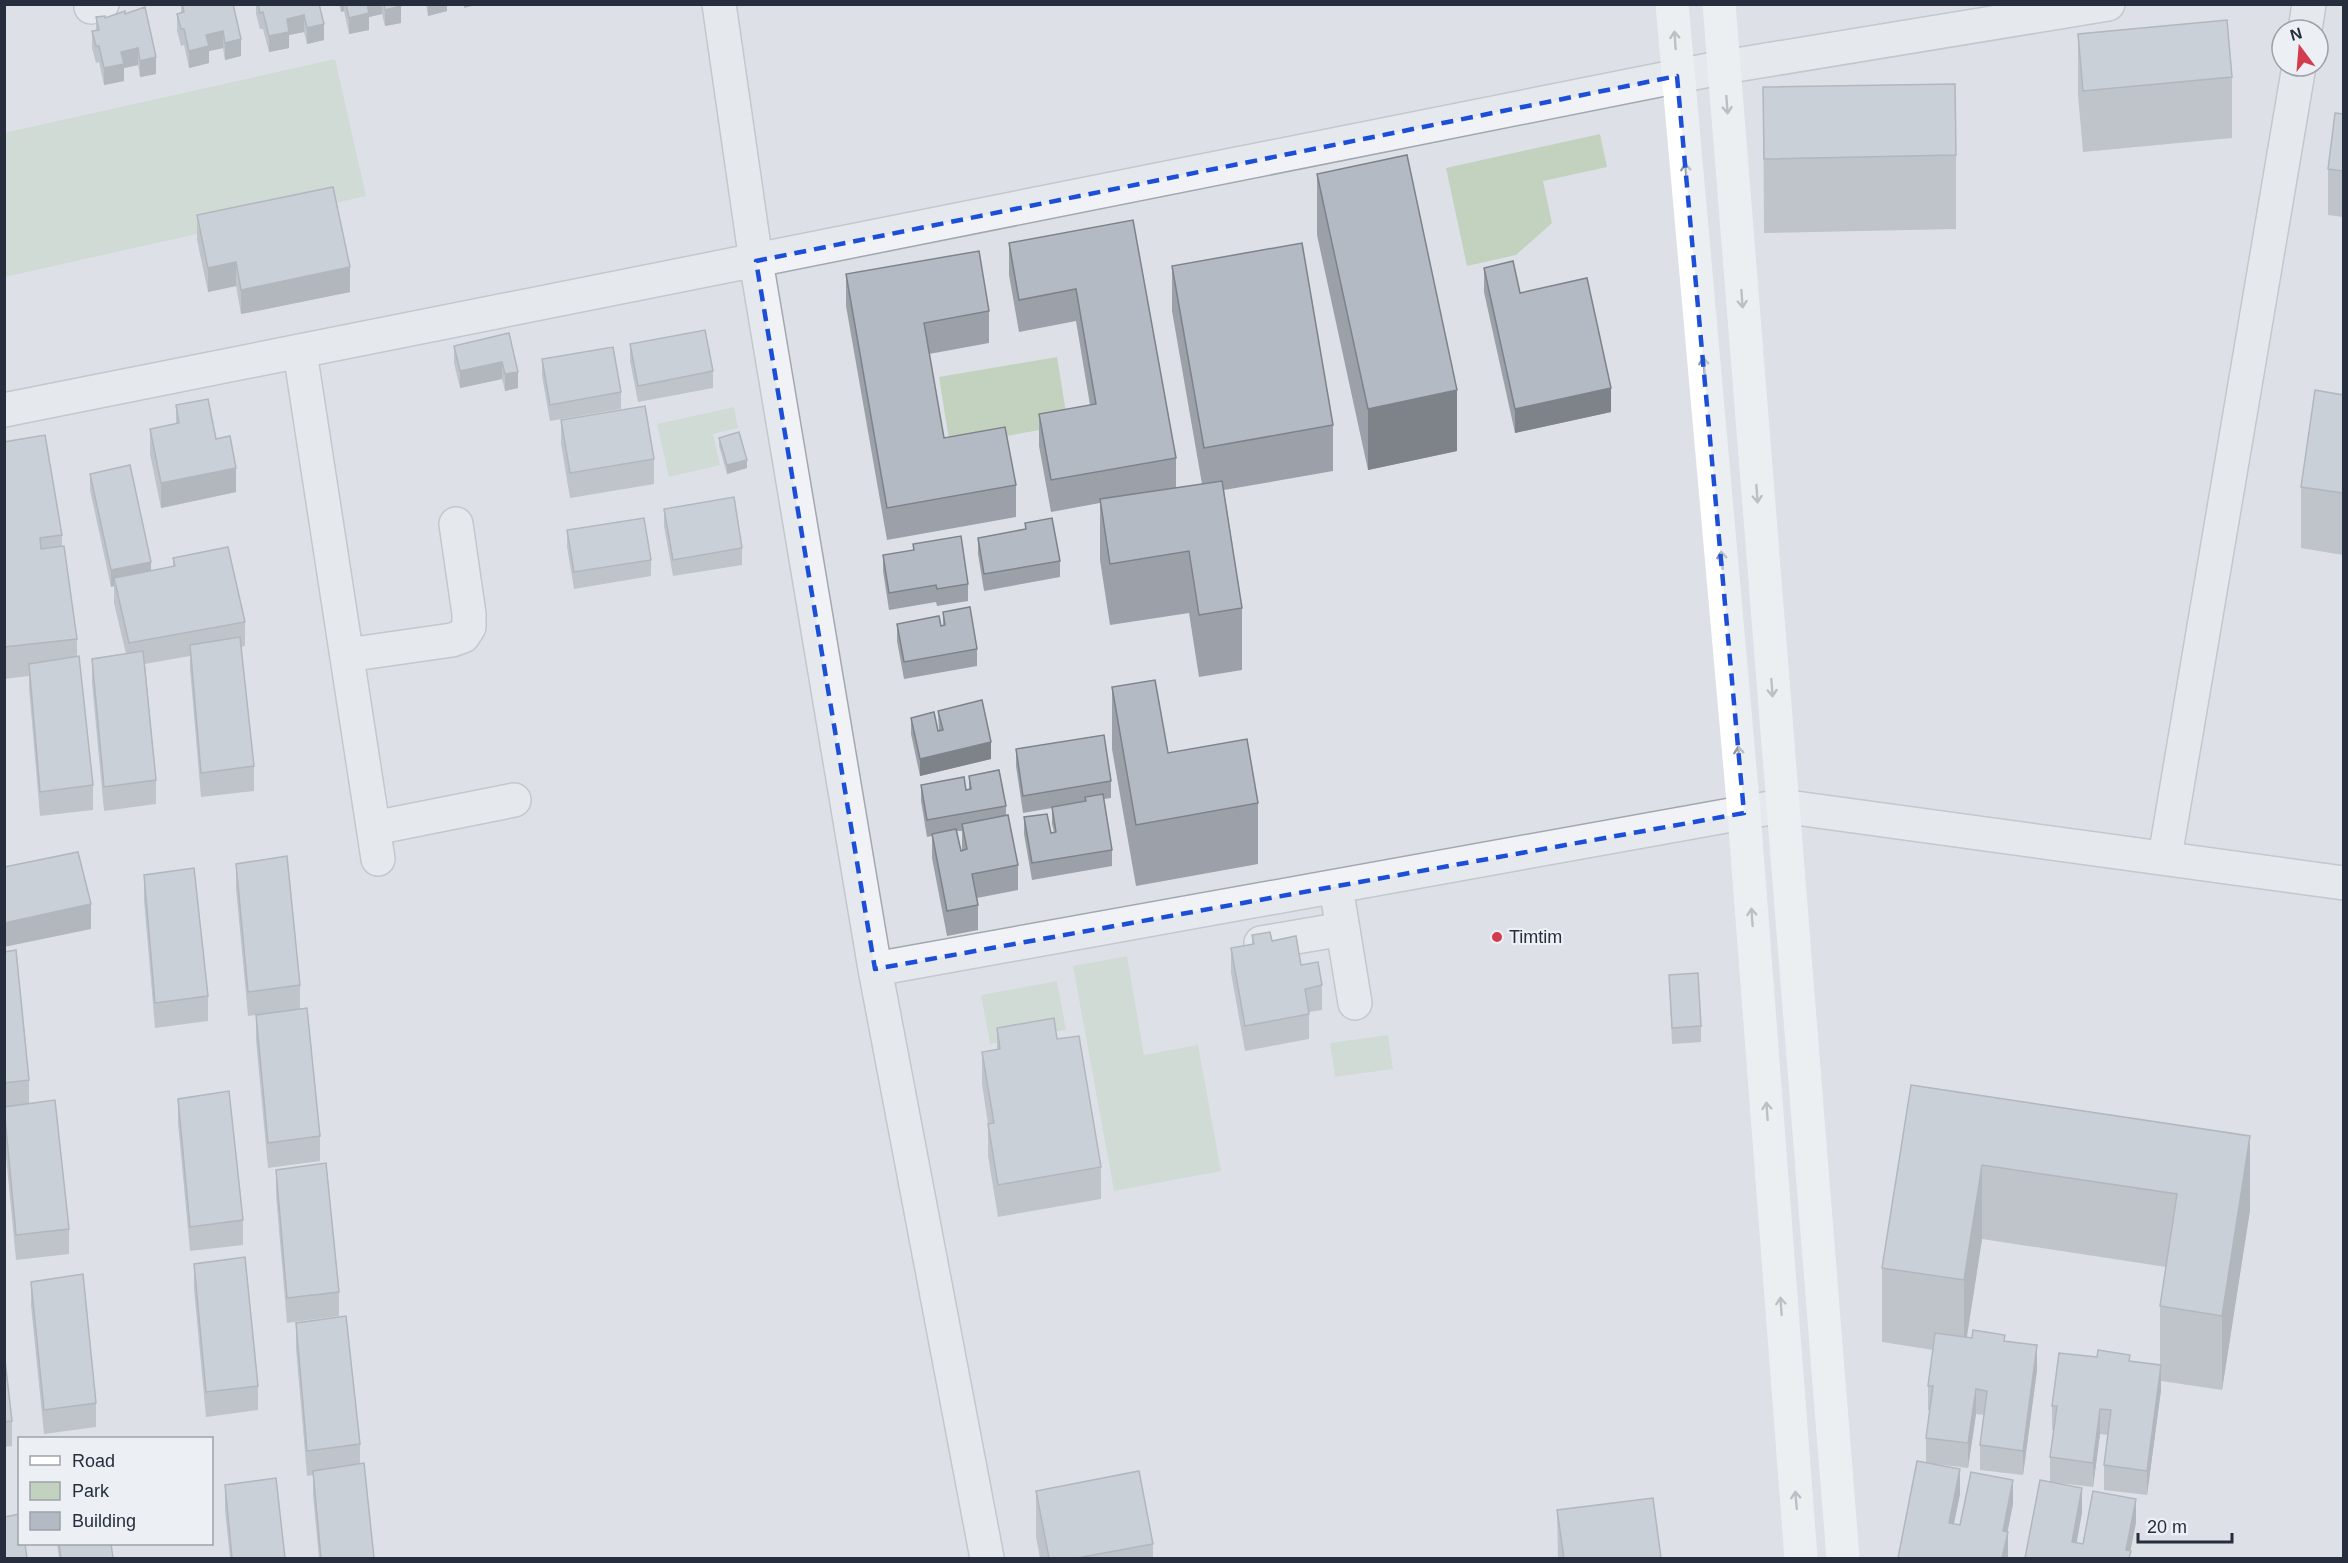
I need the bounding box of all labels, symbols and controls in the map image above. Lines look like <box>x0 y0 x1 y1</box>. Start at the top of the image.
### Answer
north arrow <box>2270 18 2330 78</box>
text: N <box>2288 24 2304 44</box>
one-way arrow <box>1669 31 1680 51</box>
one-way arrow <box>1722 94 1733 114</box>
one-way arrow <box>1680 162 1691 182</box>
one-way arrow <box>1737 289 1748 309</box>
one-way arrow <box>1698 357 1709 377</box>
one-way arrow <box>1752 483 1763 503</box>
one-way arrow <box>1716 551 1727 571</box>
one-way arrow <box>1767 677 1778 697</box>
one-way arrow <box>1733 745 1744 765</box>
one-way arrow <box>1746 907 1757 927</box>
place label: Timtim <box>1509 927 1562 947</box>
marker: Timtim <box>1490 930 1504 944</box>
one-way arrow <box>1761 1102 1772 1122</box>
one-way arrow <box>1775 1296 1786 1316</box>
legend <box>18 1437 213 1545</box>
text: Road <box>72 1451 115 1471</box>
text: Park <box>72 1481 110 1501</box>
one-way arrow <box>1790 1491 1801 1511</box>
scale bar <box>2138 1506 2232 1544</box>
text: Building <box>72 1511 136 1531</box>
text: 20 m <box>2147 1517 2187 1537</box>

